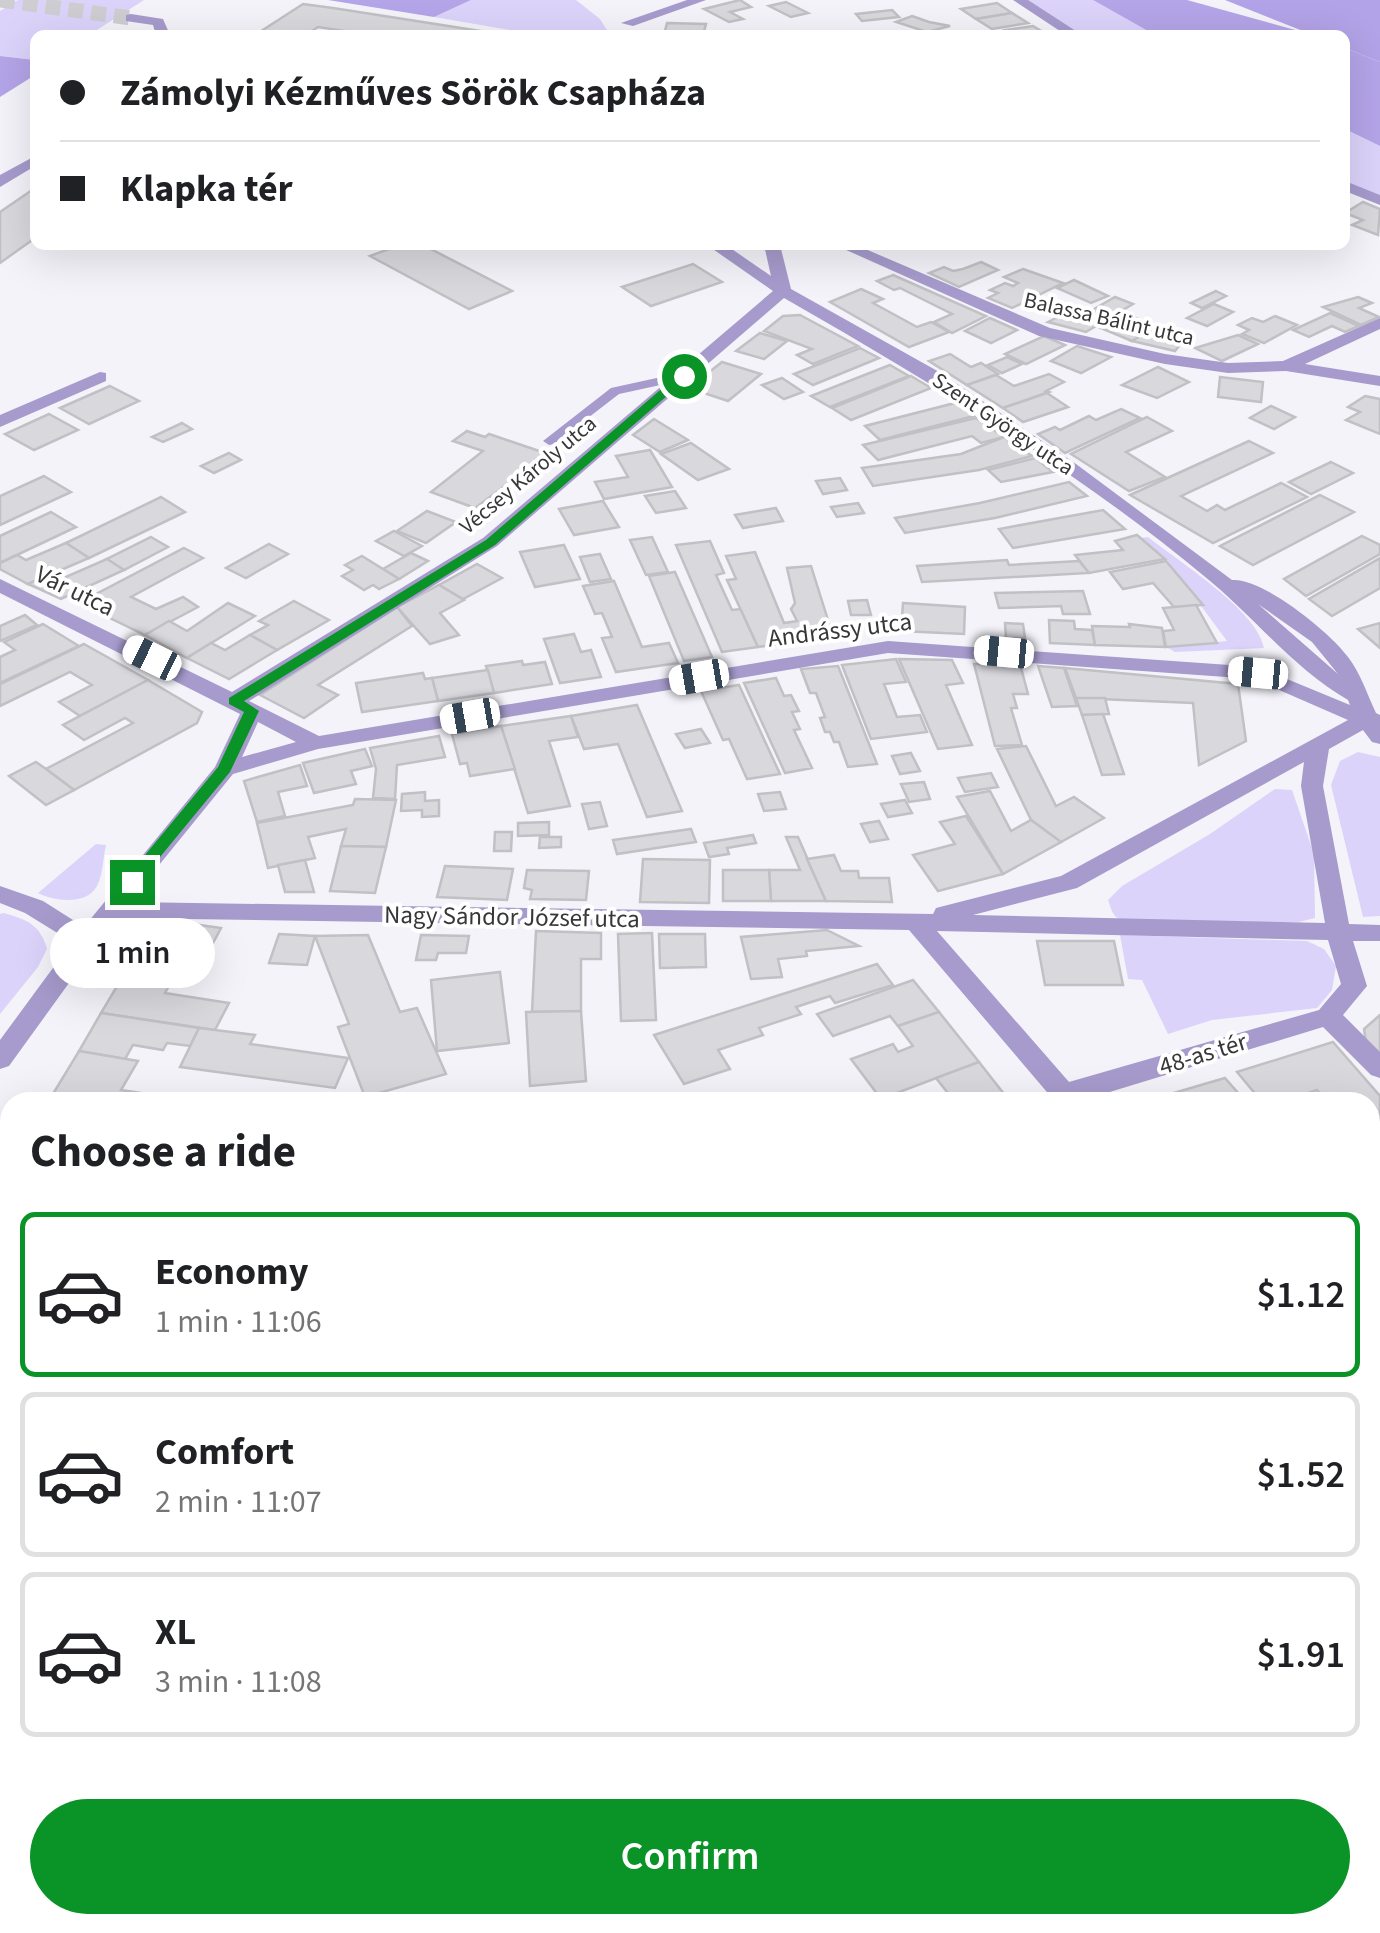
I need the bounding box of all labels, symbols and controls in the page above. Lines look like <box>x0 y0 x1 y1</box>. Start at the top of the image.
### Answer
text: Zámolyi Kézműves Sörök Csapháza <box>120 66 706 120</box>
text: Klapka tér <box>120 162 293 216</box>
street label: Balassa Bálint utca <box>1021 284 1197 354</box>
route start <box>662 354 707 399</box>
street label: Szent György utca <box>926 365 1080 483</box>
street label: Vécsey Károly utca <box>452 408 604 542</box>
street label: Vár utca <box>29 556 121 626</box>
street label: Andrássy utca <box>766 603 914 657</box>
car <box>118 631 186 685</box>
car <box>973 634 1035 670</box>
car <box>1227 655 1289 691</box>
car <box>667 657 731 697</box>
car <box>438 696 502 736</box>
route end <box>110 860 155 905</box>
street label: Nagy Sándor József utca <box>384 897 640 937</box>
callout: 1 min <box>49 917 214 987</box>
text: 1 min <box>94 930 171 976</box>
street label: 48-as tér <box>1155 1024 1252 1084</box>
text: Choose a ride <box>30 1120 296 1184</box>
text: Economy <box>155 1245 308 1299</box>
icon: car <box>35 1250 125 1340</box>
text: $1.12 <box>1257 1268 1345 1322</box>
text: 1 min · 11:06 <box>155 1299 322 1345</box>
text: Comfort <box>155 1425 294 1479</box>
icon: car <box>35 1430 125 1520</box>
text: $1.52 <box>1257 1448 1345 1502</box>
text: 2 min · 11:07 <box>155 1479 322 1525</box>
text: XL <box>155 1605 196 1659</box>
icon: car <box>35 1610 125 1700</box>
text: $1.91 <box>1257 1628 1345 1682</box>
text: 3 min · 11:08 <box>155 1659 322 1705</box>
button: Confirm <box>30 1799 1350 1914</box>

